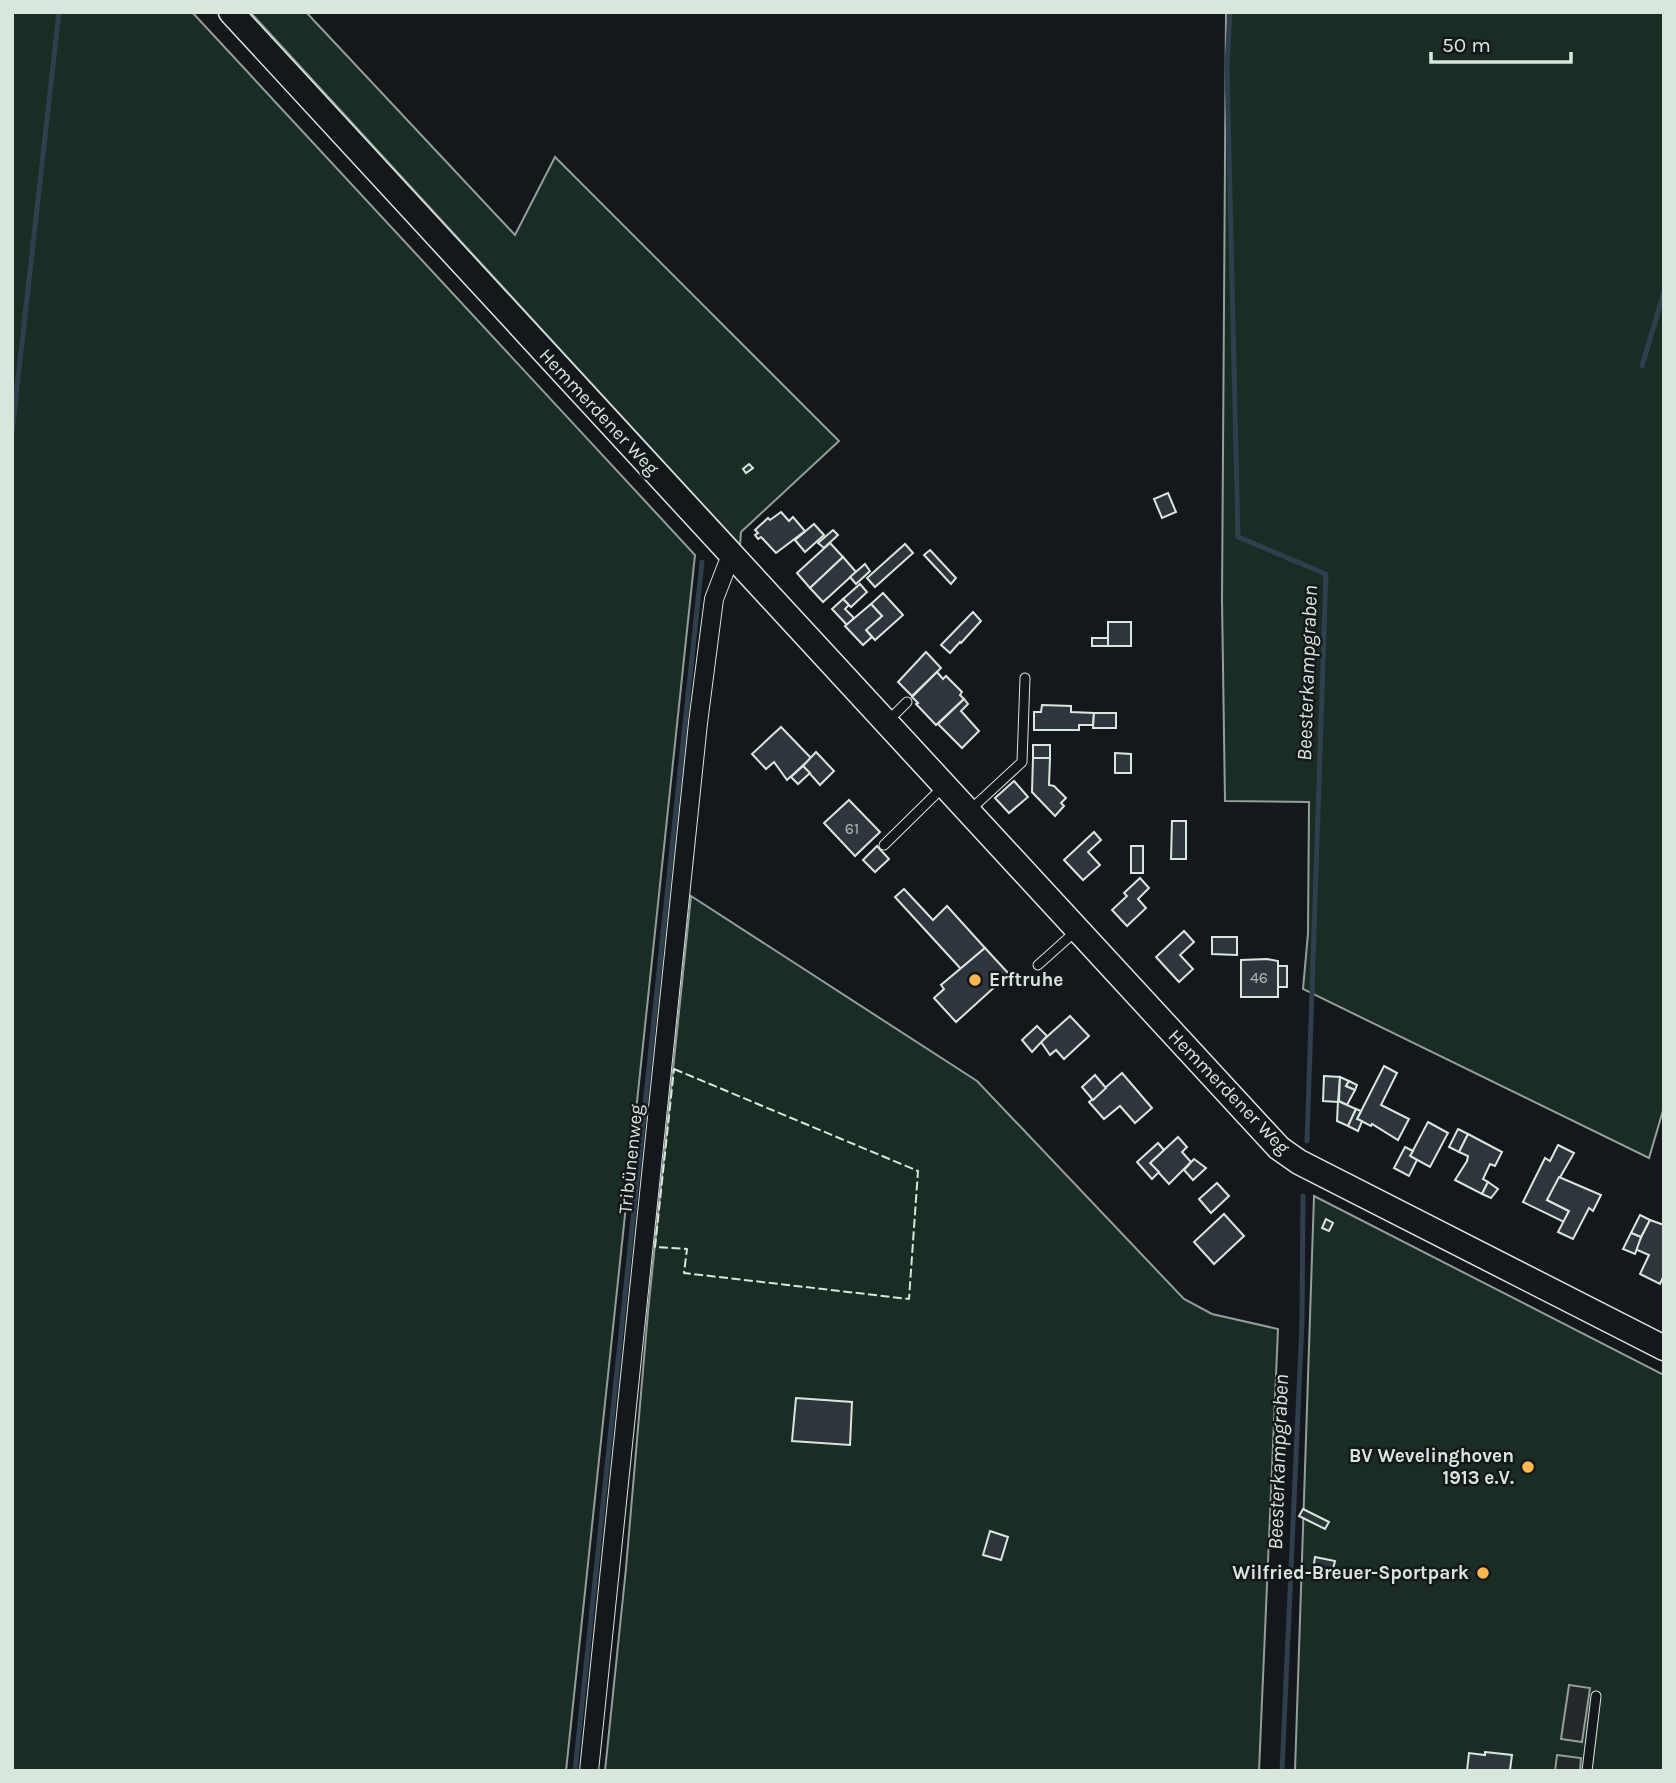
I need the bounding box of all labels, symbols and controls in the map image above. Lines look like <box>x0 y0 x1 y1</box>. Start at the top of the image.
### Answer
scale bar <box>1431 21 1571 65</box>
text: 50 m <box>1442 33 1491 57</box>
street label: Hemmerdener Weg <box>535 344 664 480</box>
water label: Beesterkampgraben <box>1292 585 1322 761</box>
house number: 61 <box>845 819 859 838</box>
house number: 46 <box>1250 968 1268 987</box>
place label: Erftruhe <box>989 969 1063 991</box>
marker: Erftruhe <box>967 972 983 988</box>
street label: Hemmerdener Weg <box>1164 1025 1294 1159</box>
street label: Tribünenweg <box>614 1103 648 1215</box>
water label: Beesterkampgraben <box>1263 1374 1293 1550</box>
place label: BV Wevelinghoven 1913 e.V. <box>1349 1445 1514 1489</box>
marker: BV Wevelinghoven 1913 e.V. <box>1520 1459 1536 1475</box>
place label: Wilfried-Breuer-Sportpark <box>1232 1562 1469 1584</box>
marker: Wilfried-Breuer-Sportpark <box>1475 1565 1491 1581</box>

